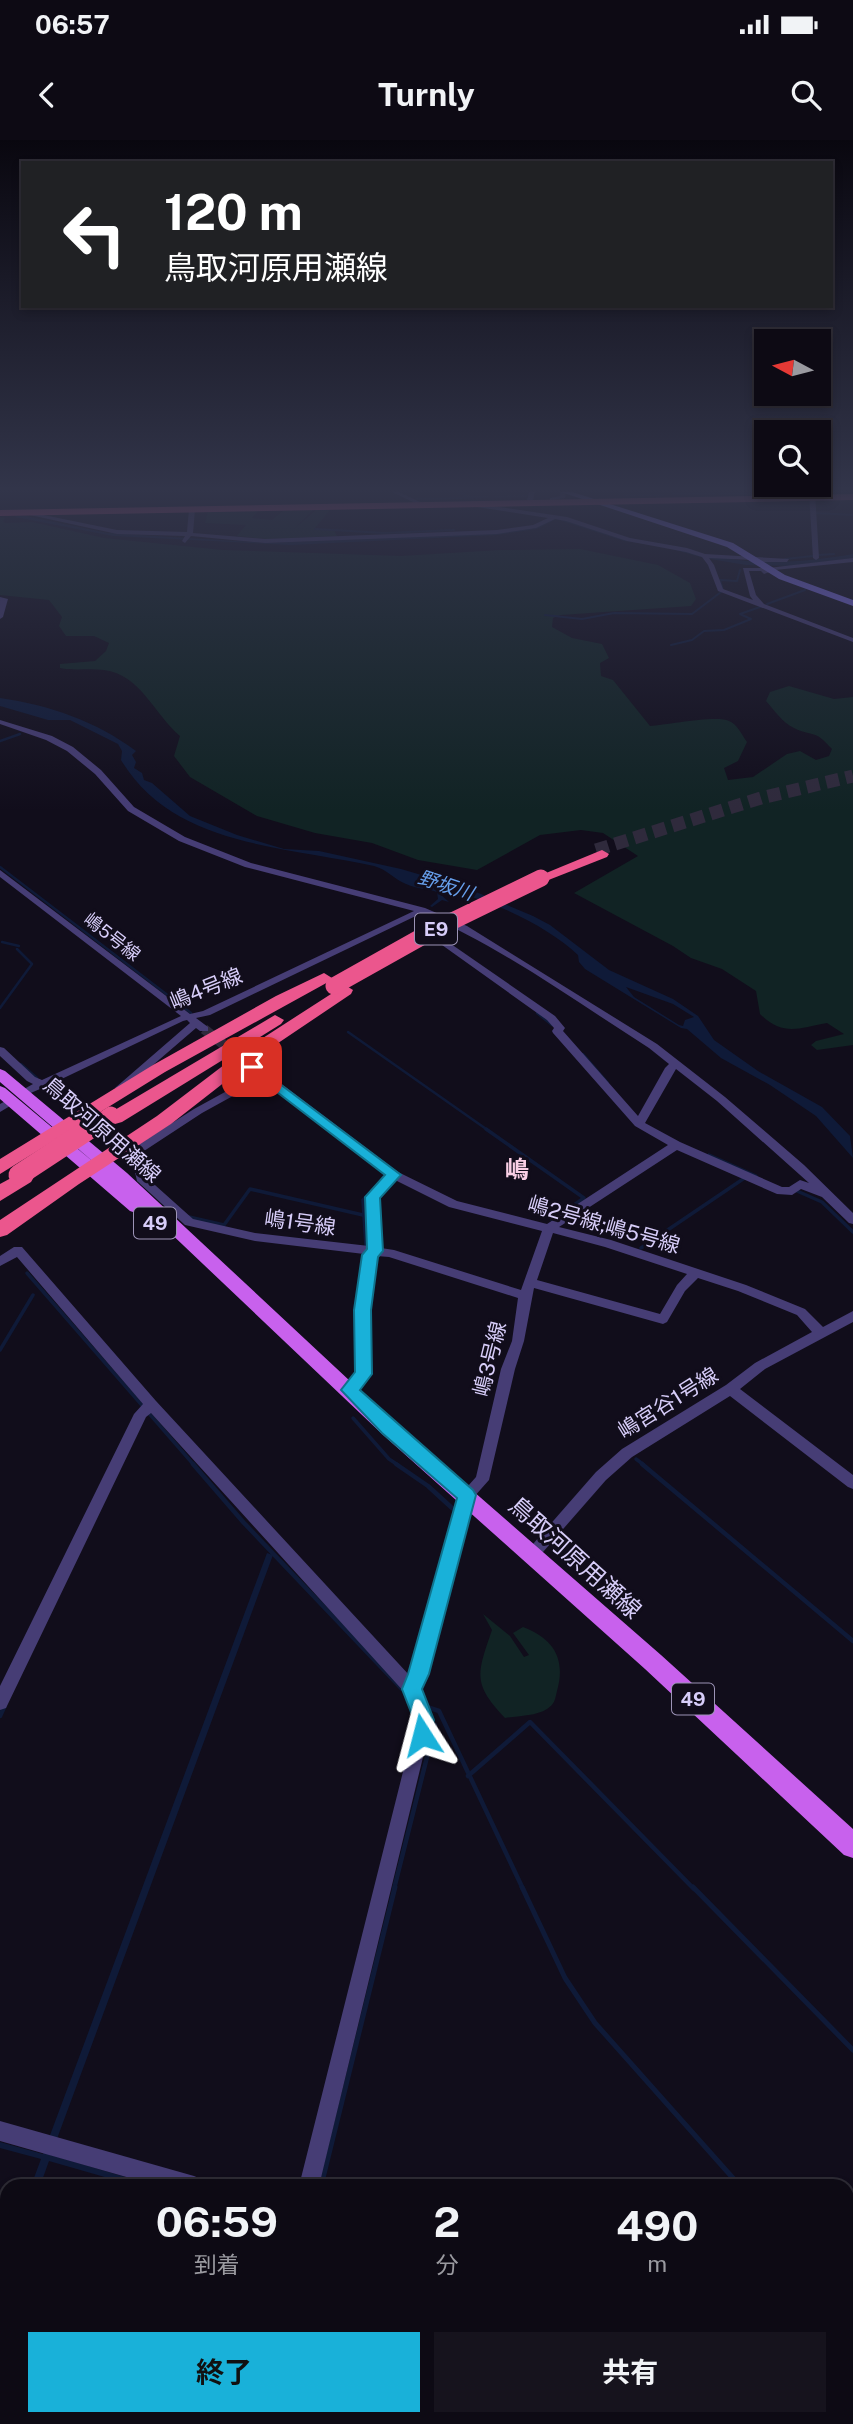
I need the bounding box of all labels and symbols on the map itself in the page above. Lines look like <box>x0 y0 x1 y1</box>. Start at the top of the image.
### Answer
north arrow <box>754 329 831 406</box>
water label: 野坂川 <box>415 866 478 905</box>
street label: 嶋5号線 <box>80 908 145 965</box>
road number: E9 <box>415 914 457 944</box>
street label: 嶋4号線 <box>166 963 246 1014</box>
pin <box>222 1037 282 1097</box>
street label: 鳥取河原用瀬線 <box>39 1072 166 1187</box>
district label: 嶋 <box>505 1155 529 1183</box>
street label: 嶋2号線;嶋5号線 <box>525 1191 683 1258</box>
street label: 嶋1号線 <box>263 1205 337 1240</box>
road number: 49 <box>134 1208 176 1238</box>
street label: 嶋3号線 <box>468 1319 511 1399</box>
street label: 嶋宮谷1号線 <box>613 1362 723 1443</box>
street label: 鳥取河原用瀬線 <box>504 1491 647 1624</box>
road number: 49 <box>672 1684 714 1714</box>
position arrow <box>385 1698 459 1772</box>

